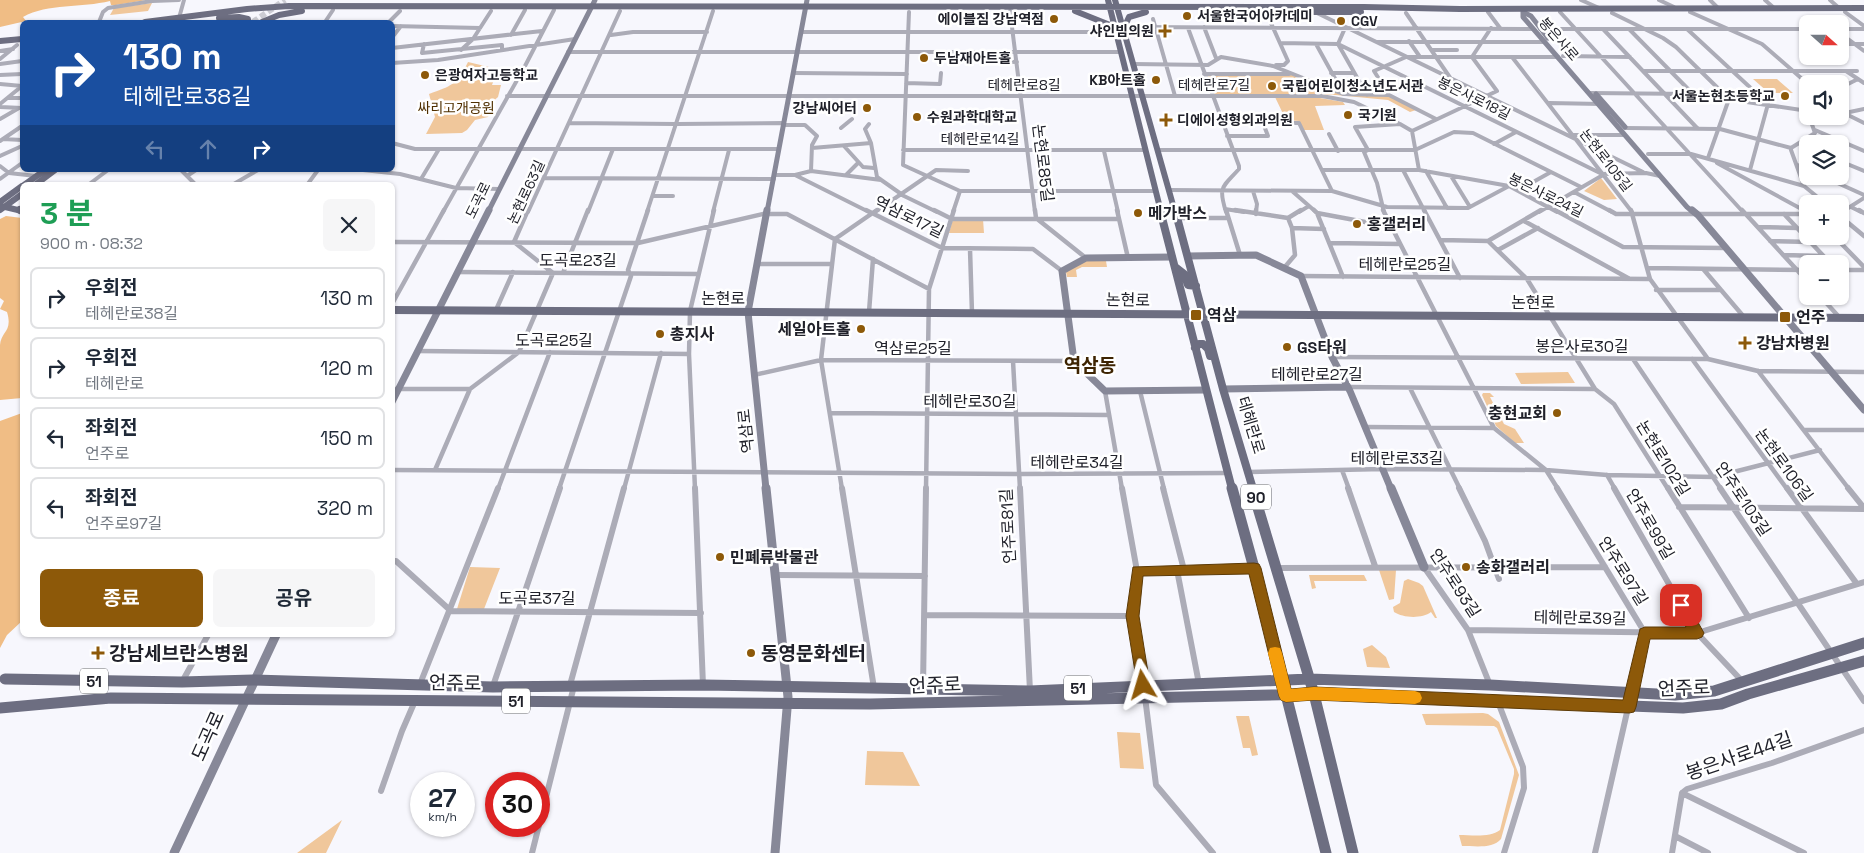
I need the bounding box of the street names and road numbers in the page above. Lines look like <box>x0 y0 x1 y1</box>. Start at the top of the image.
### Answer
street label: 봉은사로 <box>1535 14 1583 64</box>
street label: 봉은사로18길 <box>1435 73 1513 123</box>
street label: 테헤란로8길 <box>987 76 1061 94</box>
street label: 테헤란로7길 <box>1178 76 1250 94</box>
street label: 논현로85길 <box>1028 123 1058 203</box>
street label: 논현로105길 <box>1576 125 1636 195</box>
street label: 테헤란로14길 <box>940 130 1020 148</box>
street label: 논현로63길 <box>503 157 549 227</box>
street label: 봉은사로24길 <box>1506 169 1586 221</box>
street label: 도곡로 <box>461 179 495 221</box>
street label: 역삼로17길 <box>871 191 947 243</box>
street label: 도곡로23길 <box>539 250 617 271</box>
street label: 테헤란로25길 <box>1359 254 1451 275</box>
street label: 논현로 <box>701 288 745 309</box>
street label: 논현로 <box>1106 289 1151 311</box>
street label: 논현로 <box>1511 292 1555 313</box>
street label: 도곡로25길 <box>515 330 593 351</box>
street label: 봉은사로30길 <box>1535 336 1629 357</box>
street label: 역삼로25길 <box>874 338 952 359</box>
street label: 테헤란로27길 <box>1271 364 1363 385</box>
street label: 테헤란로30길 <box>923 391 1017 412</box>
street label: 테헤란로 <box>1232 394 1270 456</box>
street label: 역삼로 <box>733 408 759 454</box>
street label: 논현로102길 <box>1631 416 1695 500</box>
street label: 논현로106길 <box>1750 424 1818 506</box>
street label: 테헤란로33길 <box>1351 448 1443 469</box>
street label: 테헤란로34길 <box>1030 452 1124 473</box>
street label: 언주로103길 <box>1710 458 1776 540</box>
road number: 90 <box>1241 484 1271 510</box>
street label: 언주로99길 <box>1621 485 1679 563</box>
street label: 언주로81길 <box>996 488 1020 564</box>
street label: 언주로97길 <box>1594 533 1652 609</box>
street label: 언주로93길 <box>1425 544 1485 622</box>
street label: 도곡로37길 <box>498 588 576 609</box>
street label: 테헤란로39길 <box>1533 607 1627 629</box>
road number: 51 <box>80 668 108 694</box>
street label: 언주로 <box>429 670 481 696</box>
street label: 언주로 <box>908 672 962 698</box>
street label: 언주로 <box>1657 675 1711 701</box>
road number: 51 <box>1064 676 1092 700</box>
road number: 51 <box>502 688 530 714</box>
street label: 도곡로 <box>186 707 230 765</box>
street label: 봉은사로44길 <box>1682 726 1796 786</box>

